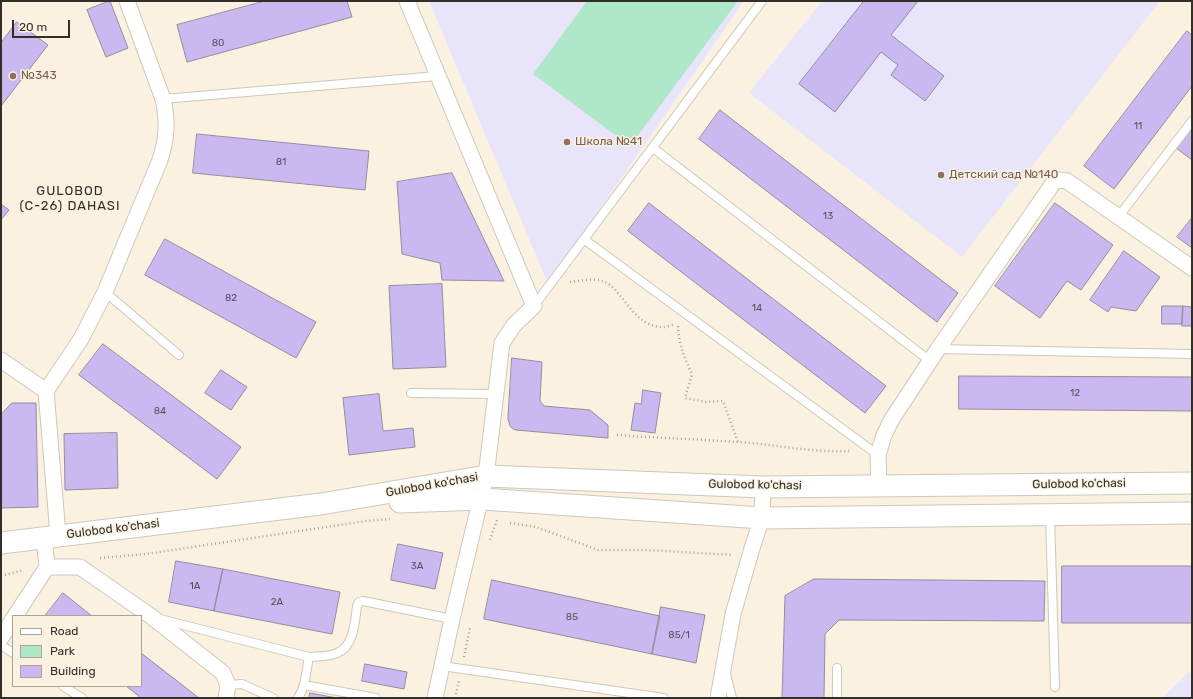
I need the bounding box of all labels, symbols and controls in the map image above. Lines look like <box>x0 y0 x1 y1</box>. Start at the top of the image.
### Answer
scale bar <box>14 12 72 38</box>
text: 20 m <box>19 20 47 34</box>
house number: 80 <box>212 37 224 49</box>
place label: №343 <box>21 69 57 83</box>
marker: №343 <box>8 71 18 81</box>
house number: 11 <box>1134 120 1142 132</box>
place label: Школа №41 <box>575 135 642 149</box>
marker: Школа №41 <box>562 137 572 147</box>
house number: 81 <box>276 156 286 168</box>
place label: Детский сад №140 <box>949 168 1058 182</box>
marker: Детский сад №140 <box>936 170 946 180</box>
district label: GULOBOD (C-26) DAHASI <box>20 183 120 214</box>
house number: 13 <box>823 210 833 222</box>
house number: 82 <box>225 292 237 304</box>
house number: 14 <box>752 302 762 314</box>
house number: 12 <box>1070 387 1080 399</box>
house number: 84 <box>154 405 166 417</box>
street label: Gulobod ko'chasi <box>385 470 479 500</box>
street label: Gulobod ko'chasi <box>1032 476 1126 492</box>
street label: Gulobod ko'chasi <box>708 477 802 493</box>
street label: Gulobod ko'chasi <box>66 516 160 542</box>
house number: 3A <box>411 560 423 572</box>
house number: 1A <box>190 580 200 592</box>
house number: 2A <box>271 596 283 608</box>
house number: 85 <box>566 611 578 623</box>
legend <box>12 615 142 687</box>
text: Road <box>50 624 78 638</box>
house number: 85/1 <box>668 629 690 641</box>
text: Park <box>50 644 75 658</box>
text: Building <box>50 664 96 678</box>

